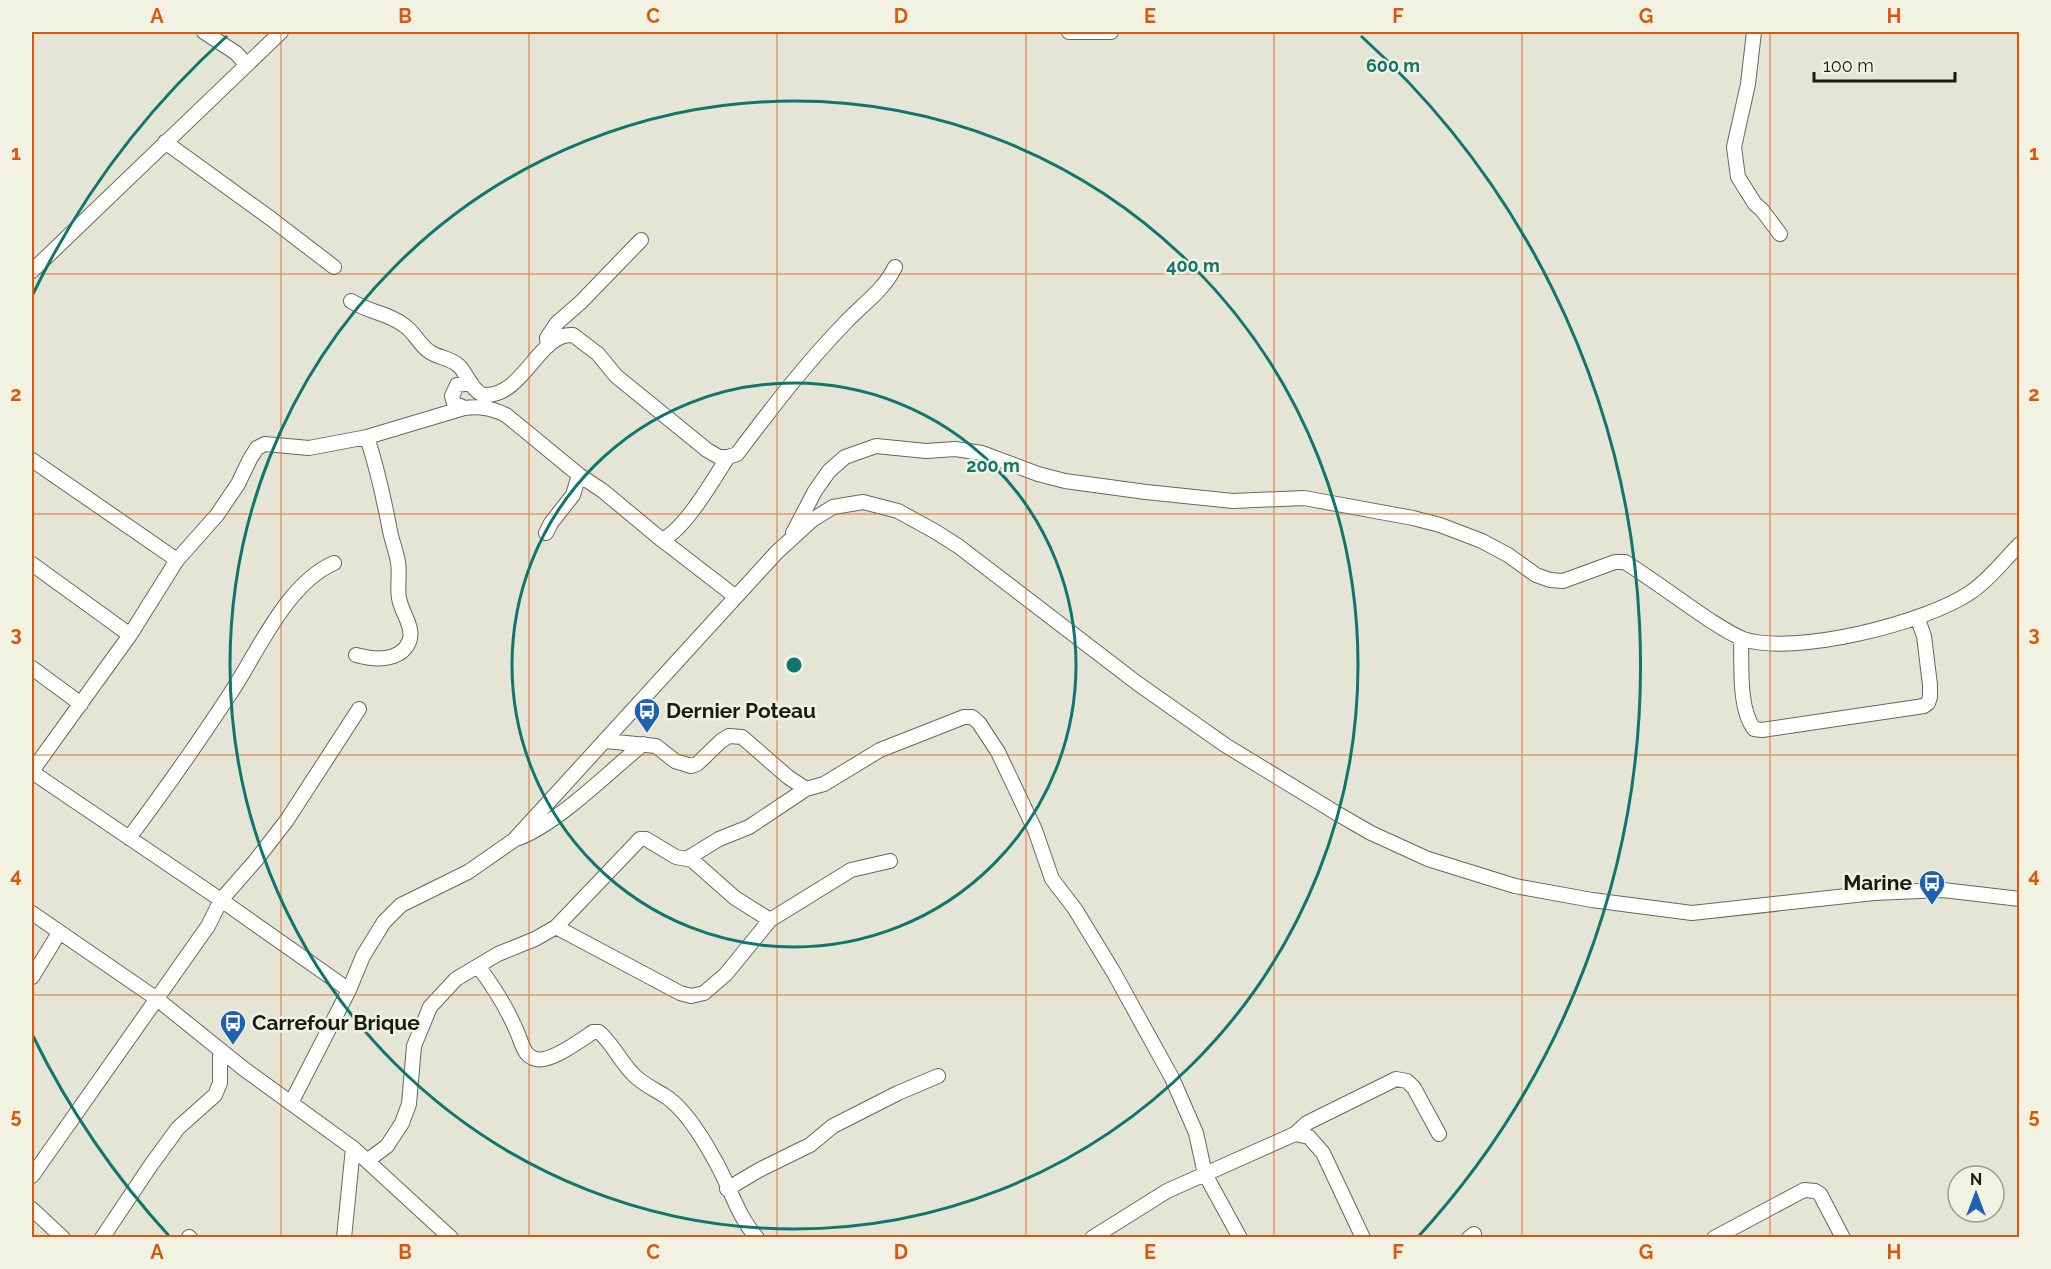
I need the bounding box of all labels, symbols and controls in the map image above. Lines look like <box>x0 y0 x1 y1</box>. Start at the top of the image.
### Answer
text: A <box>150 4 164 28</box>
text: B <box>398 4 412 28</box>
text: C <box>646 4 660 28</box>
text: D <box>894 4 908 28</box>
text: E <box>1144 4 1156 28</box>
text: F <box>1392 4 1404 28</box>
text: G <box>1639 4 1653 28</box>
text: H <box>1887 4 1901 28</box>
scale bar <box>1814 45 1955 83</box>
text: 600 m <box>1366 55 1420 76</box>
text: 100 m <box>1823 55 1874 76</box>
text: 1 <box>11 141 21 165</box>
text: 1 <box>2029 141 2039 165</box>
text: 400 m <box>1166 255 1220 276</box>
text: 2 <box>10 382 22 406</box>
text: 2 <box>2028 382 2040 406</box>
text: 200 m <box>966 455 1020 476</box>
text: 3 <box>10 622 22 646</box>
text: 3 <box>2028 622 2040 646</box>
centre of rings <box>784 655 804 675</box>
bus stop icon: Dernier Poteau <box>632 696 662 734</box>
place label: Dernier Poteau <box>666 698 816 723</box>
text: 4 <box>10 863 22 887</box>
text: 4 <box>2028 863 2040 887</box>
bus stop icon: Marine <box>1917 868 1947 906</box>
place label: Marine <box>1843 870 1912 895</box>
bus stop icon: Carrefour Brique <box>218 1008 248 1046</box>
place label: Carrefour Brique <box>252 1010 420 1035</box>
text: 5 <box>10 1104 22 1128</box>
text: 5 <box>2028 1104 2040 1128</box>
north arrow <box>1946 1164 2006 1224</box>
text: N <box>1970 1170 1982 1189</box>
text: A <box>150 1240 164 1264</box>
text: B <box>398 1240 412 1264</box>
text: C <box>646 1240 660 1264</box>
text: D <box>894 1240 908 1264</box>
text: E <box>1144 1240 1156 1264</box>
text: F <box>1392 1240 1404 1264</box>
text: G <box>1639 1240 1653 1264</box>
text: H <box>1887 1240 1901 1264</box>

